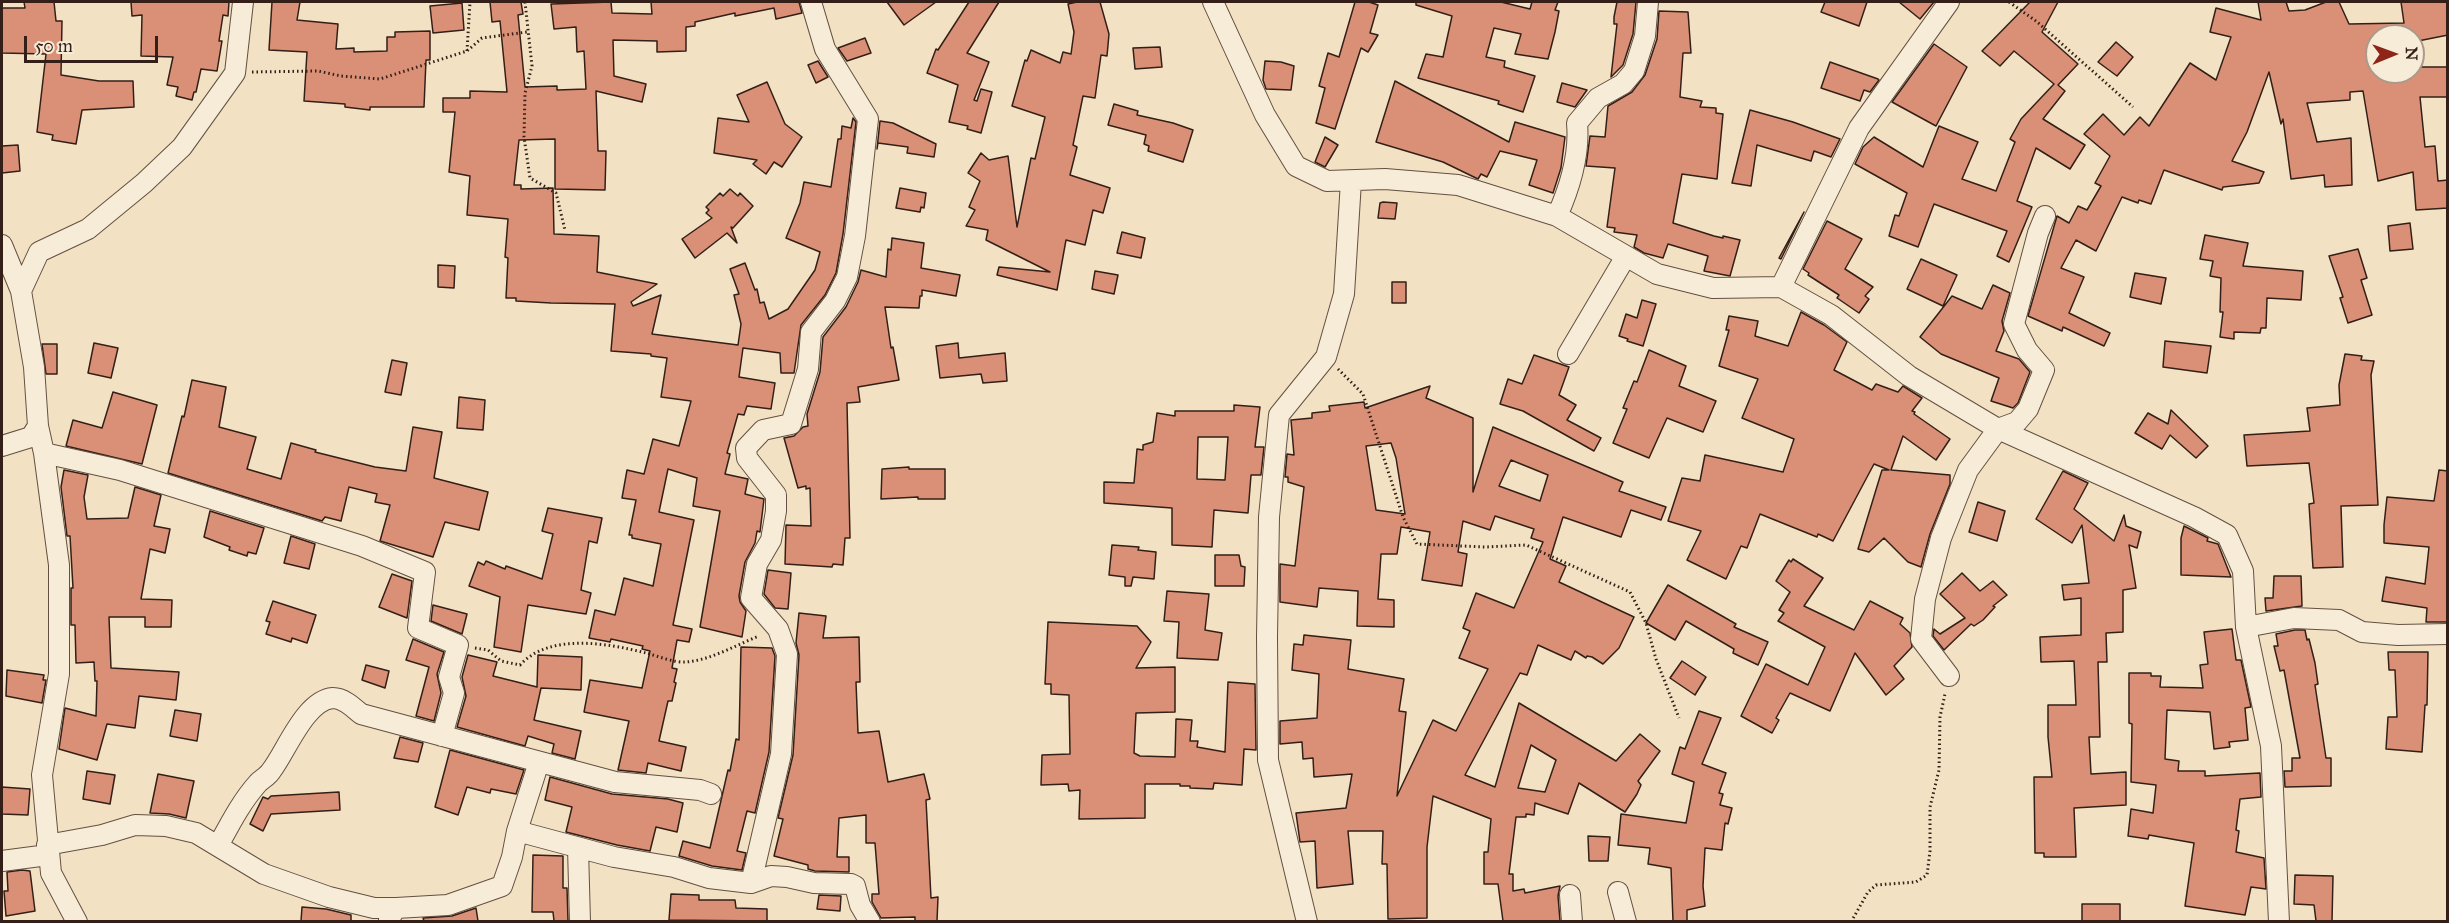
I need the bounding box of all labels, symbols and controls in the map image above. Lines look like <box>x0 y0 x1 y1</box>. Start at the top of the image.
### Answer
scale bar <box>27 24 160 62</box>
north arrow <box>2365 24 2425 84</box>
text: 50 m <box>35 35 73 57</box>
text: N <box>2402 47 2421 61</box>

